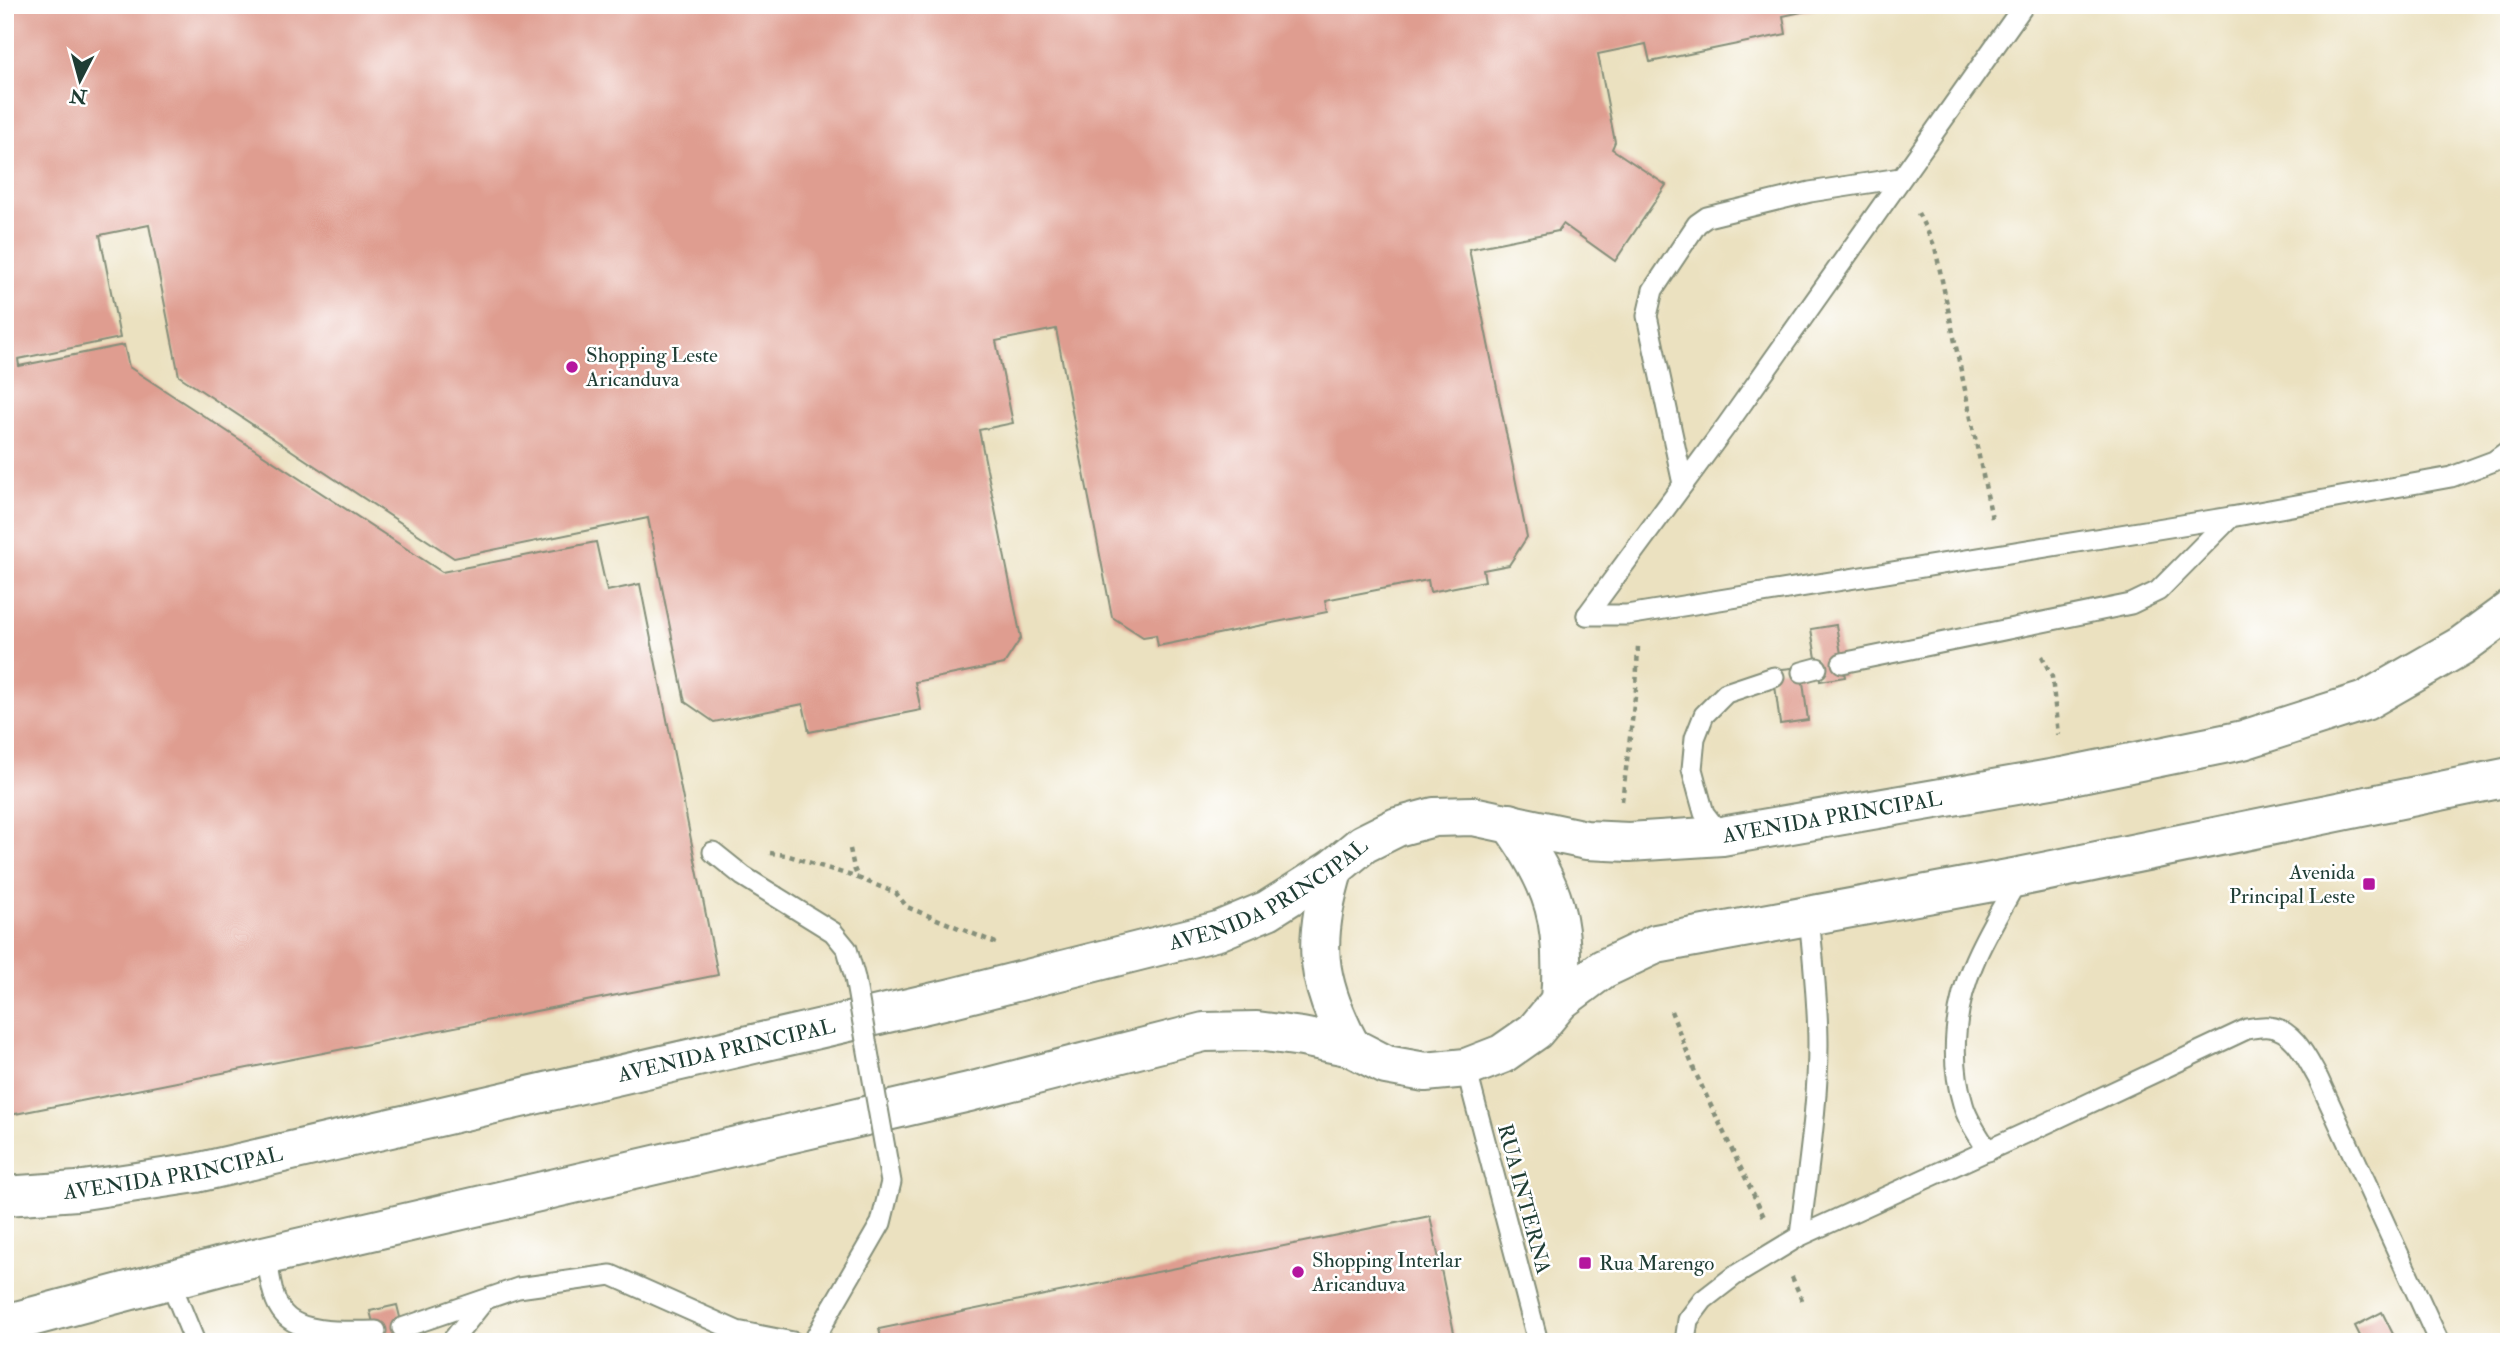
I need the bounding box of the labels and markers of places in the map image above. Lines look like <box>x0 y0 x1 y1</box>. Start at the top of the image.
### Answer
place label: Shopping Leste Aricanduva <box>585 342 718 393</box>
marker: Shopping Leste Aricanduva <box>564 359 580 375</box>
place label: Avenida Principal Leste <box>2229 859 2355 910</box>
marker: Avenida Principal Leste <box>2361 876 2377 892</box>
place label: Shopping Interlar Aricanduva <box>1311 1247 1462 1298</box>
place label: Rua Marengo <box>1599 1250 1714 1277</box>
marker: Rua Marengo <box>1577 1255 1593 1271</box>
marker: Shopping Interlar Aricanduva <box>1290 1264 1306 1280</box>

